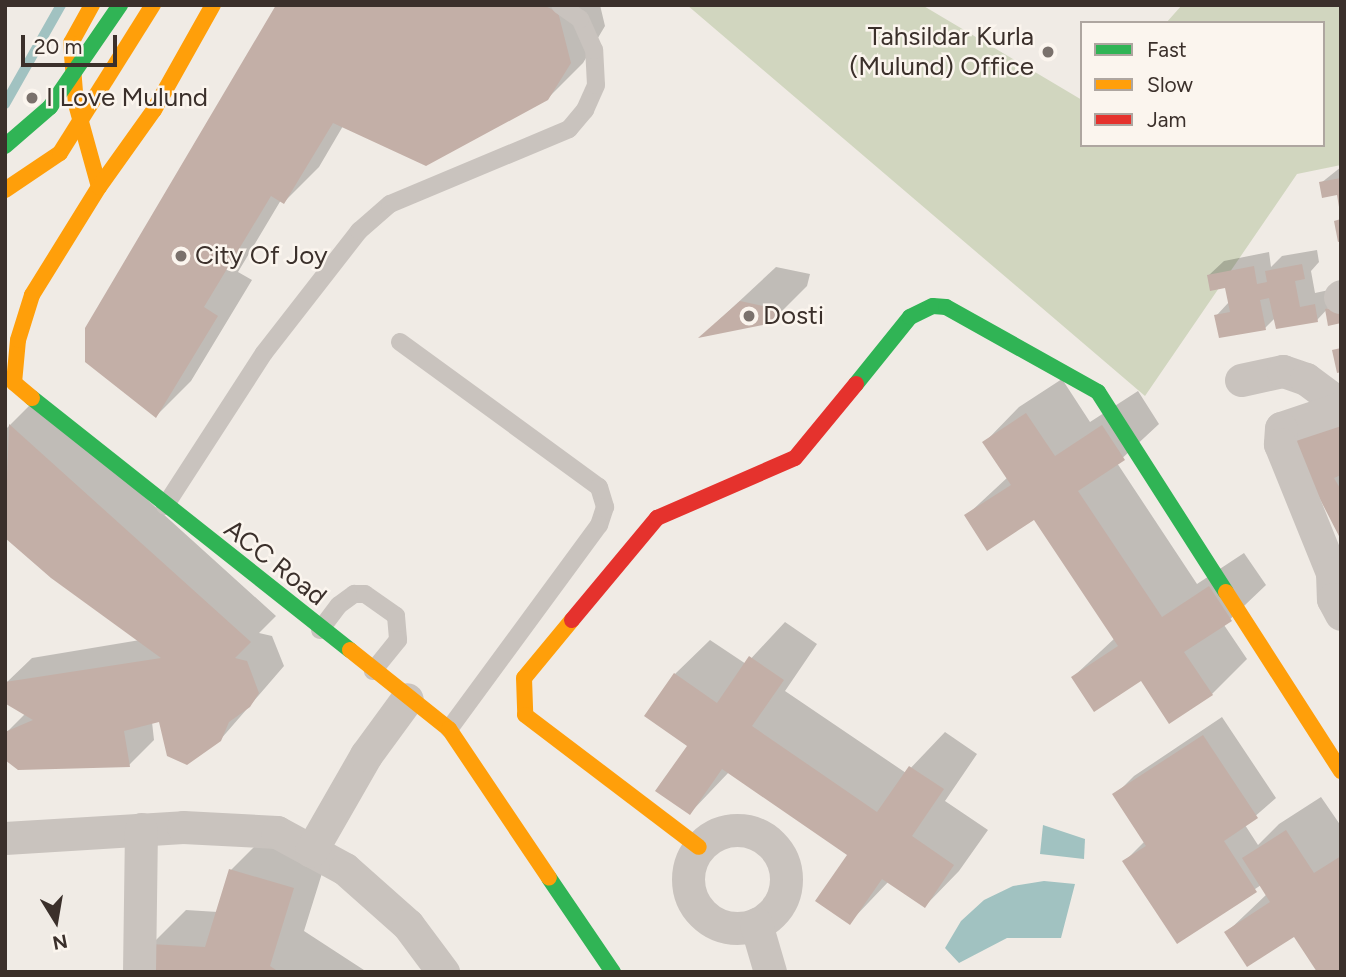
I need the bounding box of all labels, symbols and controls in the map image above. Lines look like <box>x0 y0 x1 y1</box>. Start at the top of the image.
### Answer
scale bar <box>24 21 121 65</box>
place label: Tahsildar Kurla (Mulund) Office <box>849 21 1034 82</box>
legend <box>1080 21 1325 147</box>
text: 20 m <box>34 34 82 59</box>
text: Fast <box>1147 37 1187 62</box>
marker: Tahsildar Kurla (Mulund) Office <box>1040 44 1056 60</box>
text: Slow <box>1147 72 1193 97</box>
place label: I Love Mulund <box>46 82 208 114</box>
marker: I Love Mulund <box>24 90 40 106</box>
text: Jam <box>1147 107 1186 132</box>
place label: City Of Joy <box>195 240 328 272</box>
marker: City Of Joy <box>173 248 189 264</box>
place label: Dosti <box>763 300 824 332</box>
marker: Dosti <box>741 308 757 324</box>
street label: ACC Road <box>218 514 332 612</box>
north arrow <box>21 886 91 956</box>
text: N <box>51 929 70 955</box>

